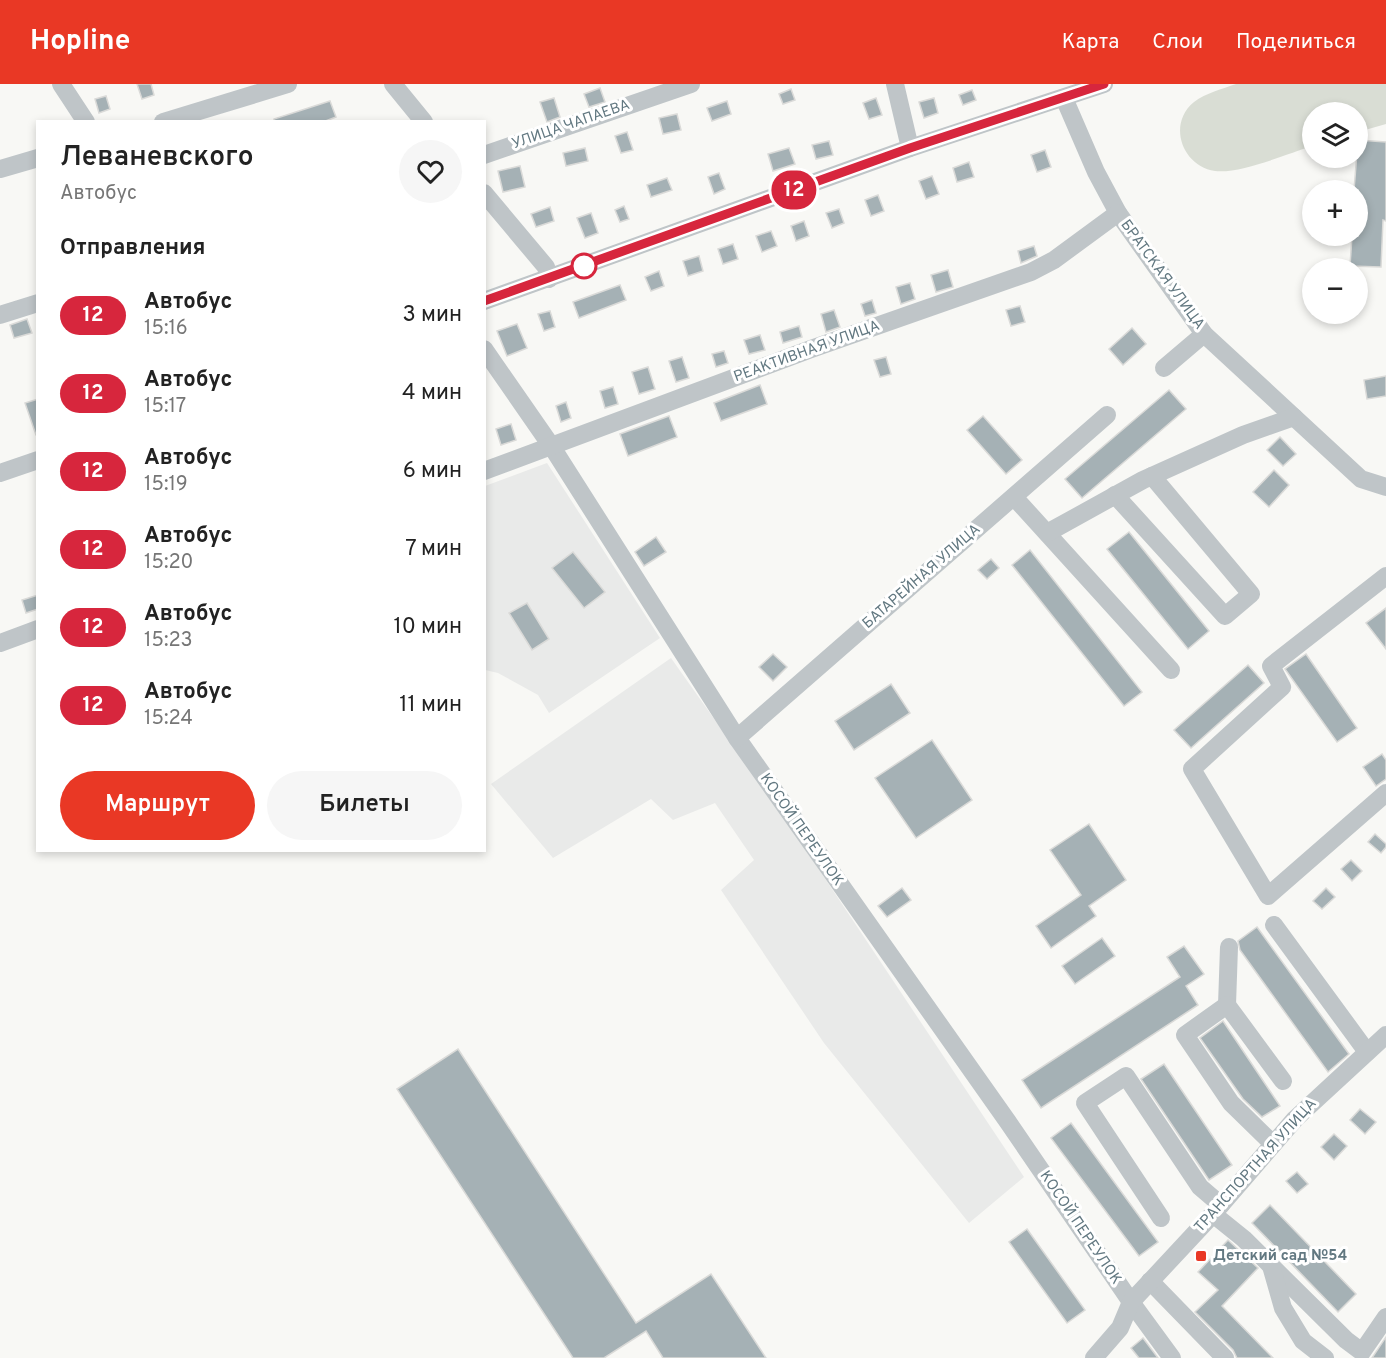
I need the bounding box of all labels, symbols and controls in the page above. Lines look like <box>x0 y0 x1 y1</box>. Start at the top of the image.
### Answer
text: Hopline <box>30 24 130 60</box>
text: Карта <box>1062 29 1119 56</box>
text: Слои <box>1152 29 1203 56</box>
text: Поделиться <box>1236 29 1356 56</box>
street label: УЛИЦА ЧАПАЕВА <box>510 96 632 154</box>
map controls <box>1302 102 1368 324</box>
button: layers <box>1302 102 1368 168</box>
text: Леваневского <box>60 140 254 176</box>
button: heart <box>399 140 462 203</box>
line badge: 12 <box>767 170 821 210</box>
text: 12 <box>783 177 805 204</box>
button: + <box>1302 180 1368 246</box>
text: Автобус <box>60 181 137 207</box>
street label: БРАТСКАЯ УЛИЦА <box>1116 216 1208 334</box>
text: Отправления <box>60 235 205 262</box>
unlabelled marker <box>571 253 597 279</box>
button: − <box>1302 258 1368 324</box>
text: Автобус <box>144 289 232 316</box>
text: 12 <box>82 302 104 329</box>
text: 3 мин <box>403 302 462 329</box>
text: 15:16 <box>144 316 188 342</box>
street label: РЕАКТИВНАЯ УЛИЦА <box>731 317 883 387</box>
text: Автобус <box>144 367 232 394</box>
text: 12 <box>82 380 104 407</box>
text: 4 мин <box>402 380 462 407</box>
text: 15:17 <box>144 394 186 420</box>
text: Автобус <box>144 445 232 472</box>
text: 12 <box>82 458 104 485</box>
text: 6 мин <box>403 458 462 485</box>
text: 15:19 <box>144 472 188 498</box>
street label: БАТАРЕЙНАЯ УЛИЦА <box>858 519 985 633</box>
text: Автобус <box>144 523 232 550</box>
text: 12 <box>82 536 104 563</box>
text: 7 мин <box>405 536 462 563</box>
text: 15:20 <box>144 550 193 576</box>
text: Автобус <box>144 601 232 628</box>
text: 12 <box>82 614 104 641</box>
text: 10 мин <box>393 614 462 641</box>
text: 15:23 <box>144 628 193 654</box>
text: Автобус <box>144 679 232 706</box>
text: 12 <box>82 692 104 719</box>
text: 11 мин <box>399 692 462 719</box>
text: 15:24 <box>144 706 193 732</box>
street label: КОСОЙ ПЕРЕУЛОК <box>755 769 849 890</box>
button: Маршрут <box>60 771 255 840</box>
button: Билеты <box>267 771 462 840</box>
street label: ТРАНСПОРТНАЯ УЛИЦА <box>1191 1095 1321 1237</box>
street label: КОСОЙ ПЕРЕУЛОК <box>1035 1166 1127 1289</box>
place label: Детский сад №54 <box>1213 1247 1347 1266</box>
marker: Детский сад №54 <box>1194 1249 1208 1263</box>

